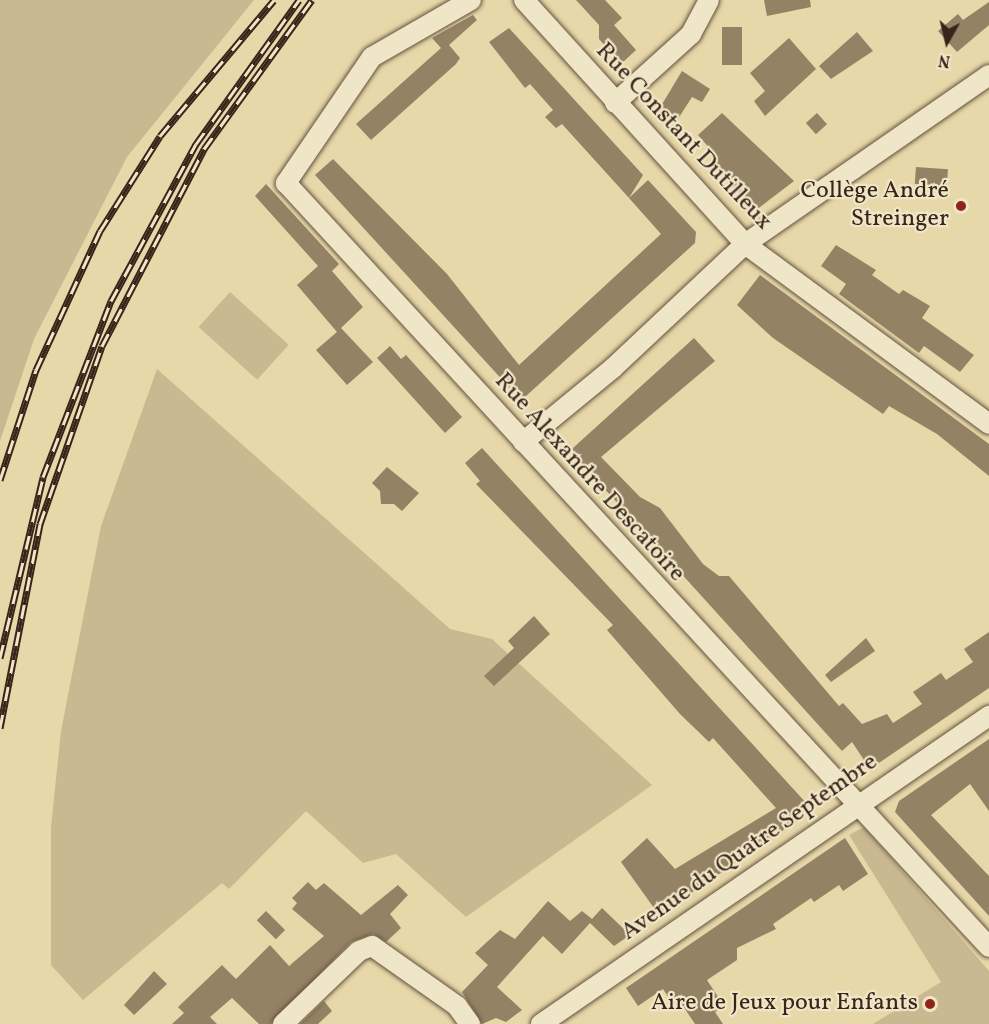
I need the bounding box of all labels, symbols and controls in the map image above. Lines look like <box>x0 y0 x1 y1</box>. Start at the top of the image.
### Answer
north arrow <box>917 12 977 72</box>
street label: Rue Constant Dutilleux <box>589 37 777 237</box>
text: N <box>937 48 952 72</box>
place label: Collège André Streinger <box>800 178 949 234</box>
marker: Collège André Streinger <box>954 199 968 213</box>
street label: Rue Alexandre Descatoire <box>488 368 690 588</box>
street label: Avenue du Quatre Septembre <box>616 748 884 948</box>
place label: Aire de Jeux pour Enfants <box>651 990 918 1018</box>
marker: Aire de Jeux pour Enfants <box>923 997 937 1011</box>

